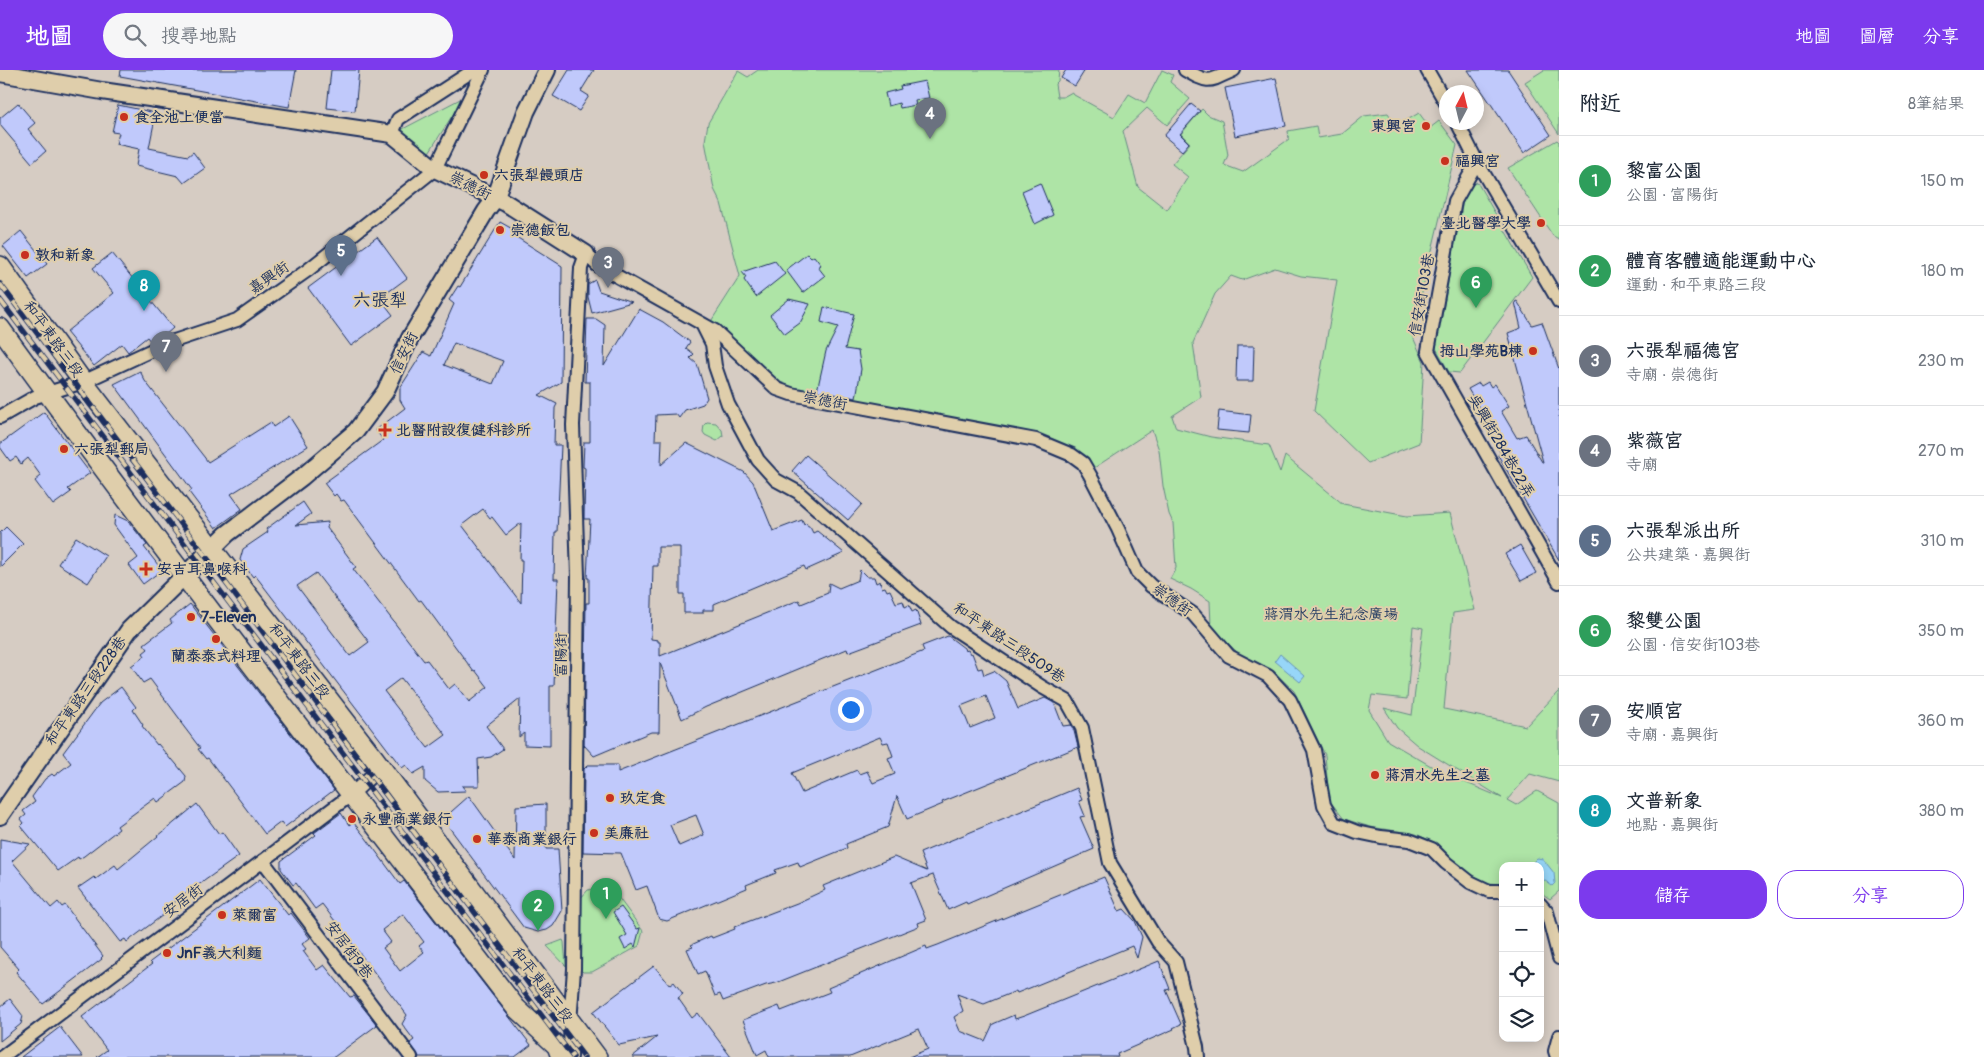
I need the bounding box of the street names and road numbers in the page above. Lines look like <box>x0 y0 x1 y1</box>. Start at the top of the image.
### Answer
street label: 崇德街 <box>446 167 494 205</box>
street label: 信安街103巷 <box>1405 252 1439 338</box>
street label: 嘉興街 <box>245 257 293 299</box>
street label: 和平東路三段 <box>19 297 87 381</box>
street label: 信安街 <box>386 329 422 377</box>
street label: 崇德街 <box>801 387 849 415</box>
street label: 吳興街284巷22弄 <box>1464 391 1538 501</box>
street label: 崇德街 <box>1148 579 1196 621</box>
street label: 和平東路三段509巷 <box>949 598 1069 688</box>
street label: 和平東路三段 <box>264 619 334 703</box>
street label: 富陽街 <box>552 632 571 678</box>
street label: 和平東路三段228巷 <box>41 633 131 749</box>
street label: 安居街 <box>159 880 207 922</box>
street label: 安居街9巷 <box>321 917 377 983</box>
street label: 和平東路三段 <box>507 943 577 1027</box>

